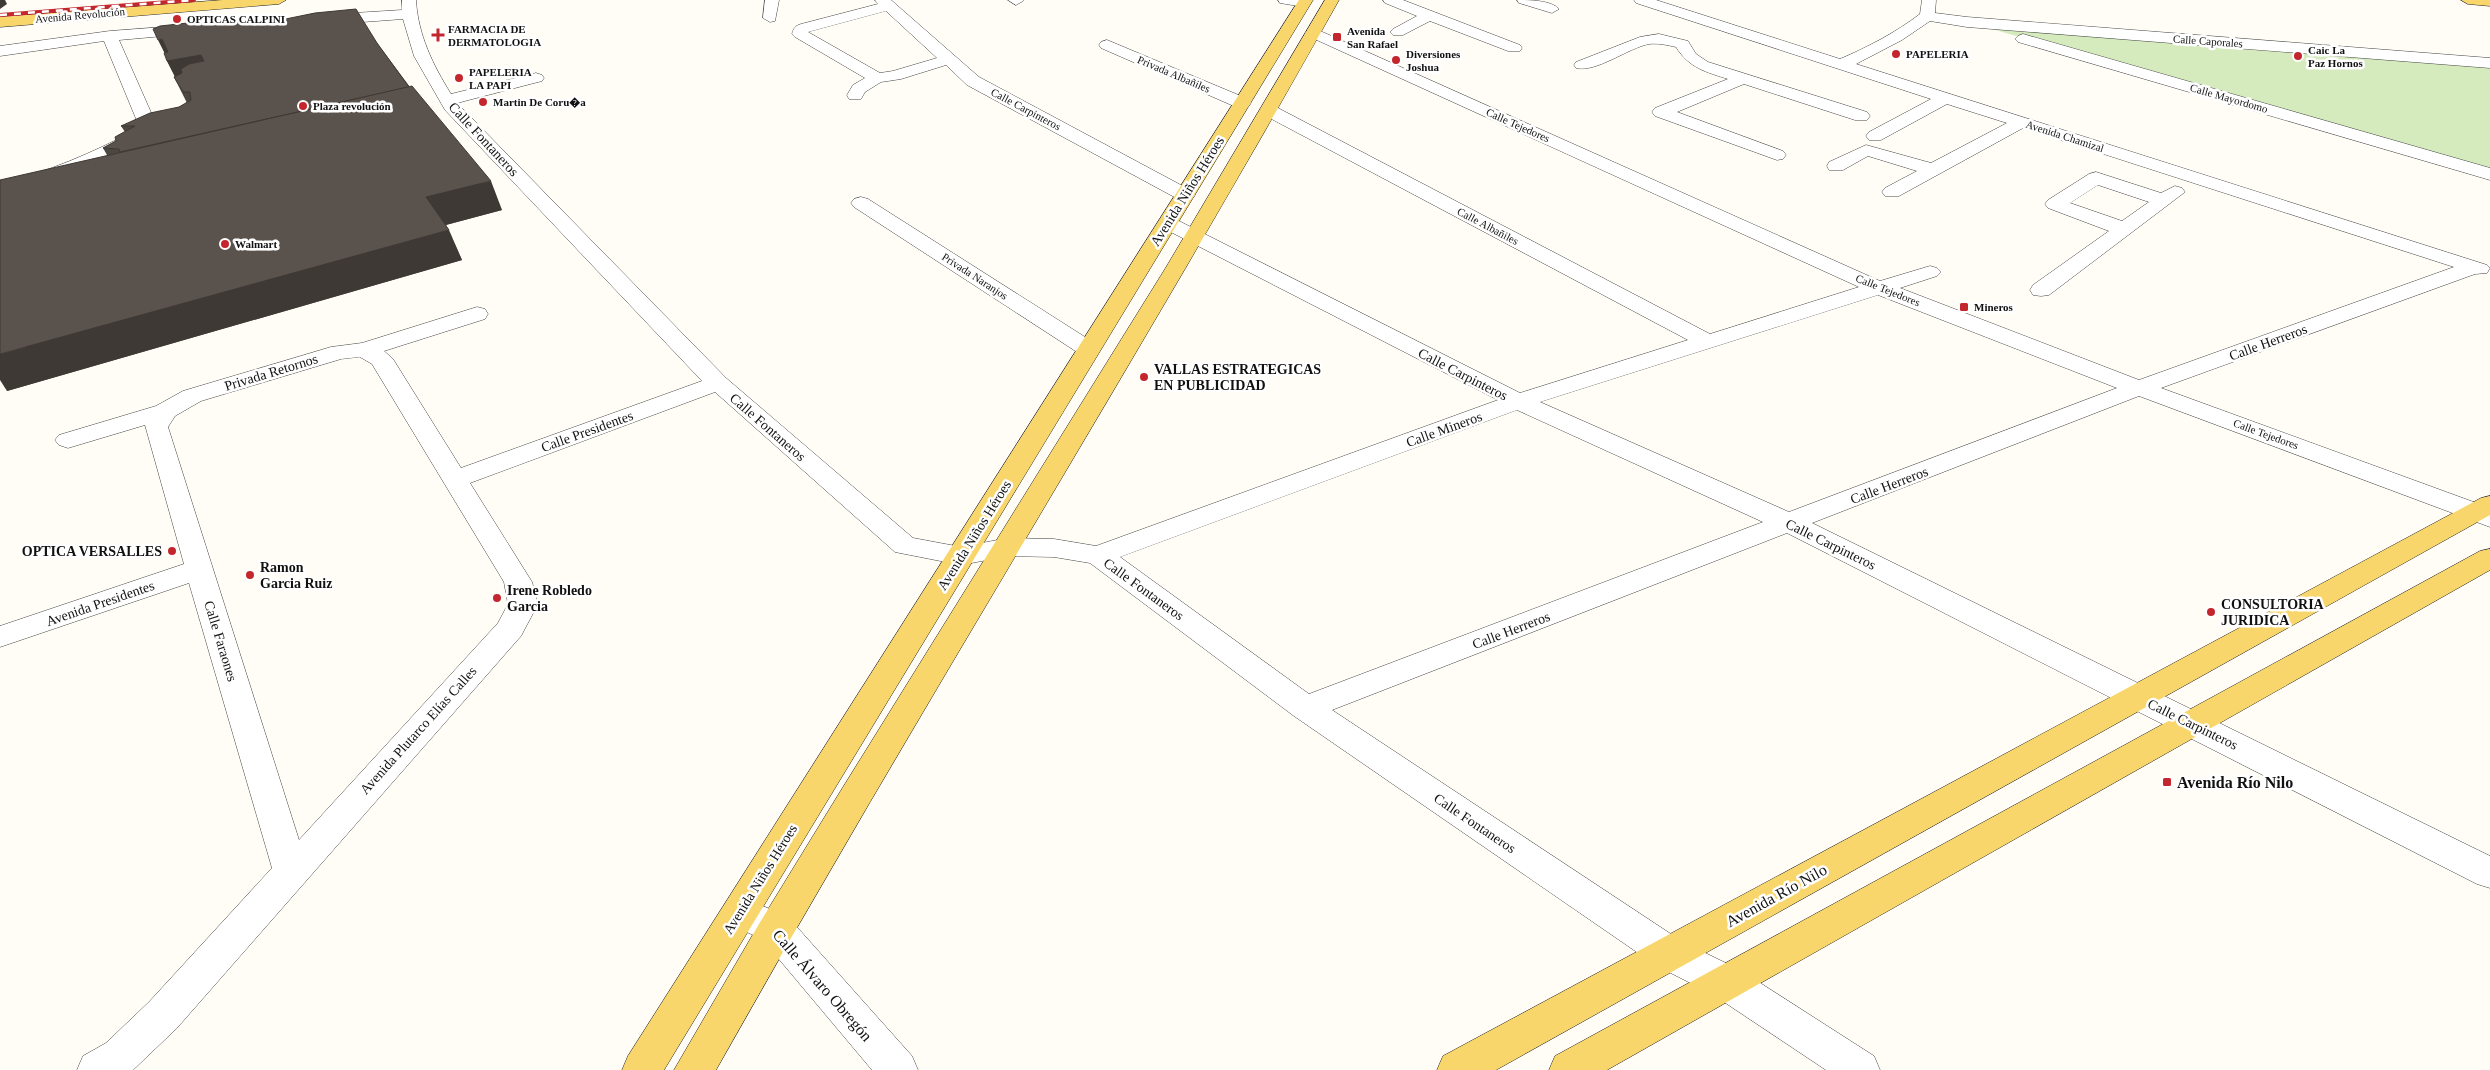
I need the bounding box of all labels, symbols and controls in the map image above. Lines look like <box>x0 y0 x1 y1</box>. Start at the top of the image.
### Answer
street label: Avenida Revolución <box>35 5 126 25</box>
marker: OPTICAS CALPINI <box>171 13 183 25</box>
place label: OPTICAS CALPINI <box>187 13 285 25</box>
place label: FARMACIA DE DERMATOLOGIA <box>448 23 541 48</box>
place label: Avenida San Rafael <box>1347 25 1398 50</box>
marker: FARMACIA DE DERMATOLOGIA <box>432 29 444 41</box>
marker: Avenida San Rafael <box>1331 31 1343 43</box>
street label: Calle Caporales <box>2173 33 2243 49</box>
place label: Caic La Paz Hornos <box>2308 44 2363 69</box>
place label: Diversiones Joshua <box>1406 48 1461 73</box>
marker: PAPELERIA <box>1890 48 1902 60</box>
place label: PAPELERIA <box>1906 48 1969 60</box>
marker: Caic La Paz Hornos <box>2292 50 2304 62</box>
street label: Privada Albañiles <box>1136 53 1212 95</box>
marker: Diversiones Joshua <box>1390 54 1402 66</box>
place label: PAPELERIA LA PAPI <box>469 66 532 91</box>
marker: PAPELERIA LA PAPI <box>453 72 465 84</box>
street label: Calle Mayordomo <box>2189 81 2270 115</box>
street label: Calle Carpinteros <box>989 86 1063 132</box>
marker: Martin De Coru�a <box>477 96 489 108</box>
place label: Martin De Coru�a <box>493 96 586 109</box>
street label: Calle Fontaneros <box>446 99 522 179</box>
marker: Plaza revolución <box>297 100 309 112</box>
place label: Plaza revolución <box>313 100 391 112</box>
street label: Calle Tejedores <box>1484 106 1552 144</box>
street label: Avenida Chamizal <box>2024 118 2106 154</box>
street label: Avenida Niños Héroes <box>1148 134 1227 249</box>
street label: Calle Albañiles <box>1455 205 1521 247</box>
marker: Walmart <box>219 238 231 250</box>
place label: Walmart <box>235 238 277 250</box>
street label: Privada Naranjos <box>940 250 1010 302</box>
street label: Calle Tejedores <box>1854 272 1922 308</box>
marker: Mineros <box>1958 301 1970 313</box>
place label: Mineros <box>1974 301 2014 313</box>
street label: Calle Herreros <box>2227 321 2309 364</box>
street label: Calle Carpinteros <box>1416 345 1510 403</box>
street label: Privada Retornos <box>223 351 320 394</box>
place label: VALLAS ESTRATEGICAS EN PUBLICIDAD <box>1154 362 1321 393</box>
marker: VALLAS ESTRATEGICAS EN PUBLICIDAD <box>1138 371 1150 383</box>
street label: Calle Fontaneros <box>727 390 809 464</box>
street label: Calle Presidentes <box>539 408 635 455</box>
street label: Calle Mineros <box>1404 409 1484 450</box>
street label: Calle Tejedores <box>2232 417 2300 451</box>
street label: Calle Herreros <box>1848 464 1930 507</box>
street label: Avenida Niños Héroes <box>935 478 1014 593</box>
street label: Calle Carpinteros <box>1783 516 1878 573</box>
place label: OPTICA VERSALLES <box>22 544 162 559</box>
marker: OPTICA VERSALLES <box>166 545 178 557</box>
street label: Calle Fontaneros <box>1101 555 1187 623</box>
place label: Ramon Garcia Ruiz <box>260 560 332 591</box>
marker: Ramon Garcia Ruiz <box>244 569 256 581</box>
street label: Avenida Presidentes <box>44 578 156 629</box>
place label: Irene Robledo Garcia <box>507 583 592 614</box>
marker: Irene Robledo Garcia <box>491 592 503 604</box>
place label: CONSULTORIA JURIDICA <box>2221 597 2325 628</box>
street label: Calle Faraones <box>201 599 240 683</box>
marker: CONSULTORIA JURIDICA <box>2205 606 2217 618</box>
street label: Calle Herreros <box>1470 609 1552 652</box>
street label: Avenida Plutarco Elías Calles <box>357 663 480 797</box>
street label: Calle Carpinteros <box>2145 696 2240 753</box>
place label: Avenida Río Nilo <box>2177 774 2293 791</box>
marker: Avenida Río Nilo <box>2161 776 2173 788</box>
street label: Calle Fontaneros <box>1431 791 1518 856</box>
street label: Avenida Niños Héroes <box>721 822 800 937</box>
street label: Avenida Río Nilo <box>1723 861 1830 930</box>
street label: Calle Álvaro Obregón <box>769 925 876 1045</box>

